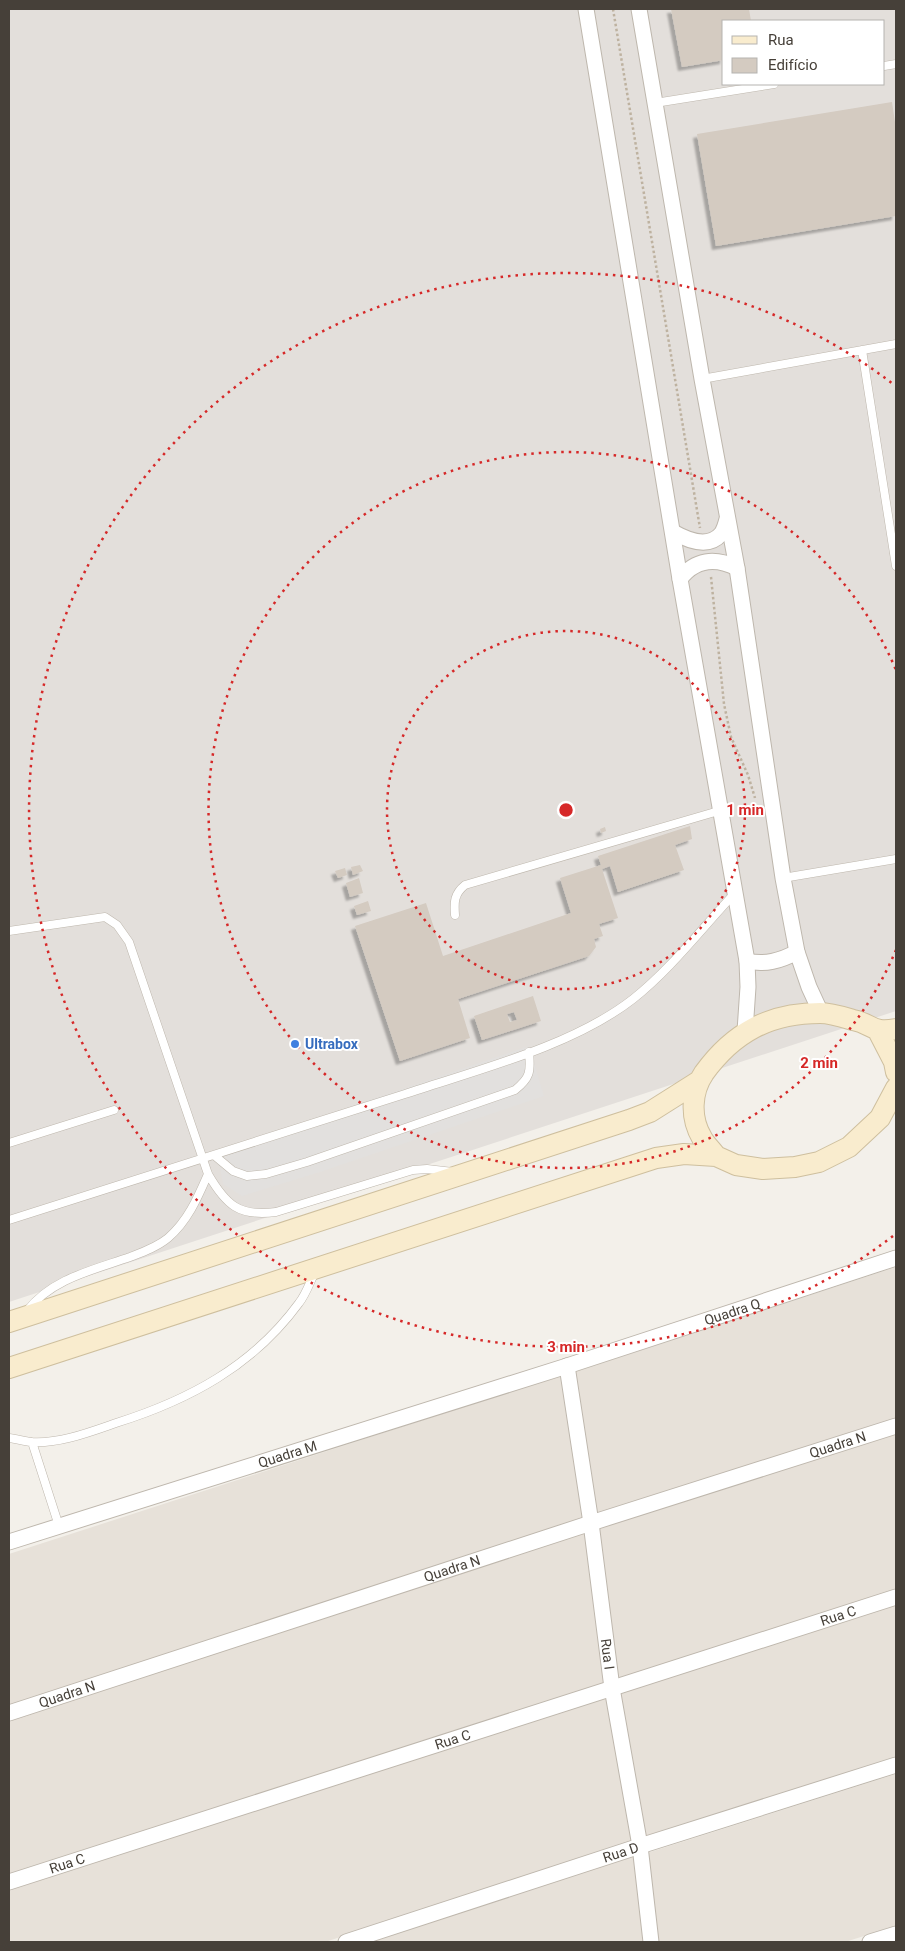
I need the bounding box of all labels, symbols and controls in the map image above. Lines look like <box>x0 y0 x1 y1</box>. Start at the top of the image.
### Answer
legend <box>722 20 885 85</box>
text: Rua <box>768 31 794 49</box>
text: Edifício <box>768 56 817 74</box>
centre of rings <box>557 801 575 819</box>
text: 1 min <box>726 801 764 819</box>
place label: Ultrabox <box>305 1036 359 1052</box>
marker: Ultrabox <box>289 1038 301 1050</box>
text: 2 min <box>800 1054 838 1072</box>
street label: Quadra Q <box>702 1295 762 1328</box>
text: 3 min <box>547 1338 585 1356</box>
street label: Quadra N <box>807 1428 868 1461</box>
street label: Quadra M <box>256 1437 319 1471</box>
street label: Quadra N <box>422 1552 482 1585</box>
street label: Rua C <box>818 1602 858 1629</box>
street label: Rua I <box>598 1638 618 1671</box>
street label: Quadra N <box>37 1677 97 1711</box>
street label: Rua C <box>433 1726 473 1753</box>
street label: Rua D <box>601 1839 641 1866</box>
street label: Rua C <box>47 1850 87 1877</box>

